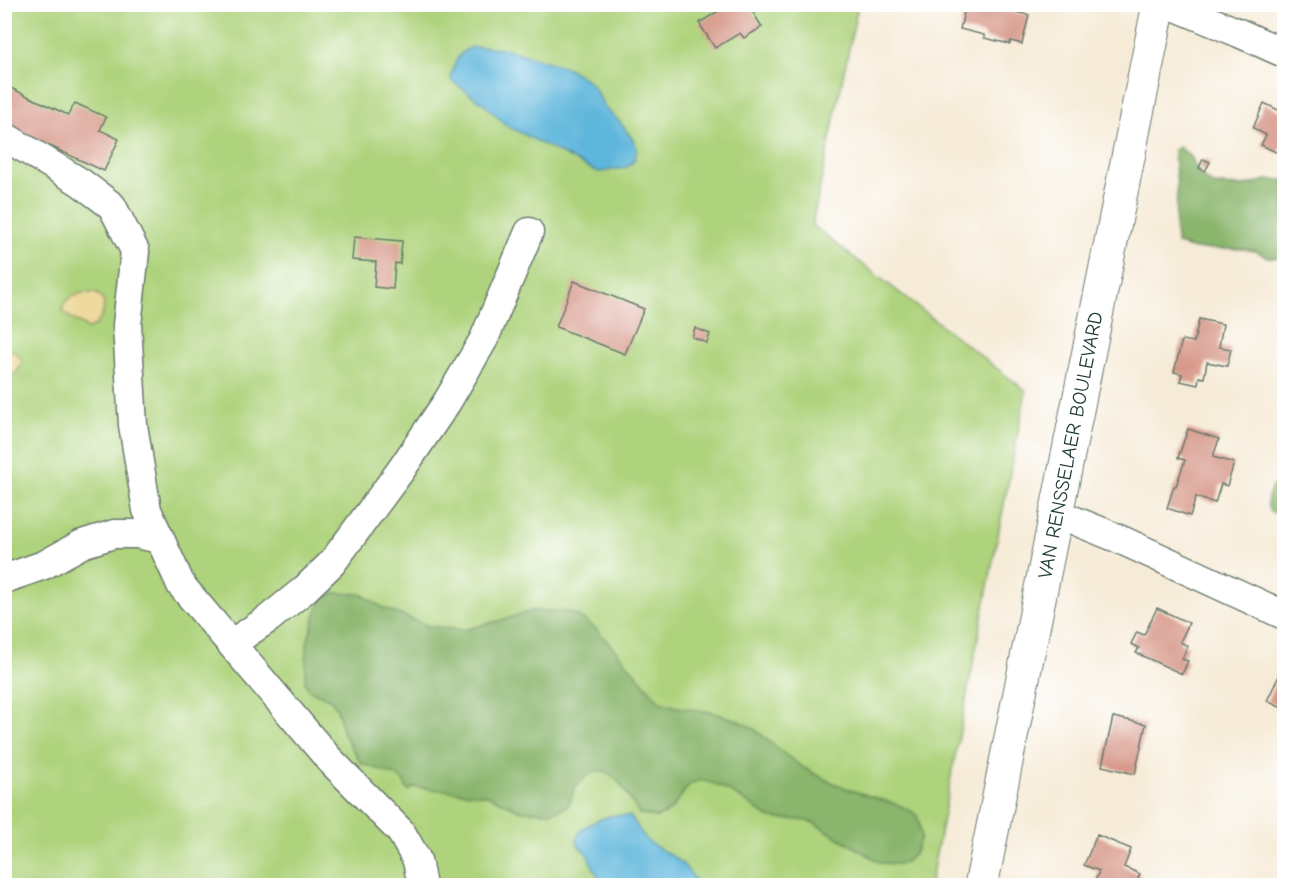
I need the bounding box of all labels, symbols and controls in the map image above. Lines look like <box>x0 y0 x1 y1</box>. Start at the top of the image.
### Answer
street label: VAN RENSSELAER BOULEVARD <box>1033 310 1108 580</box>

